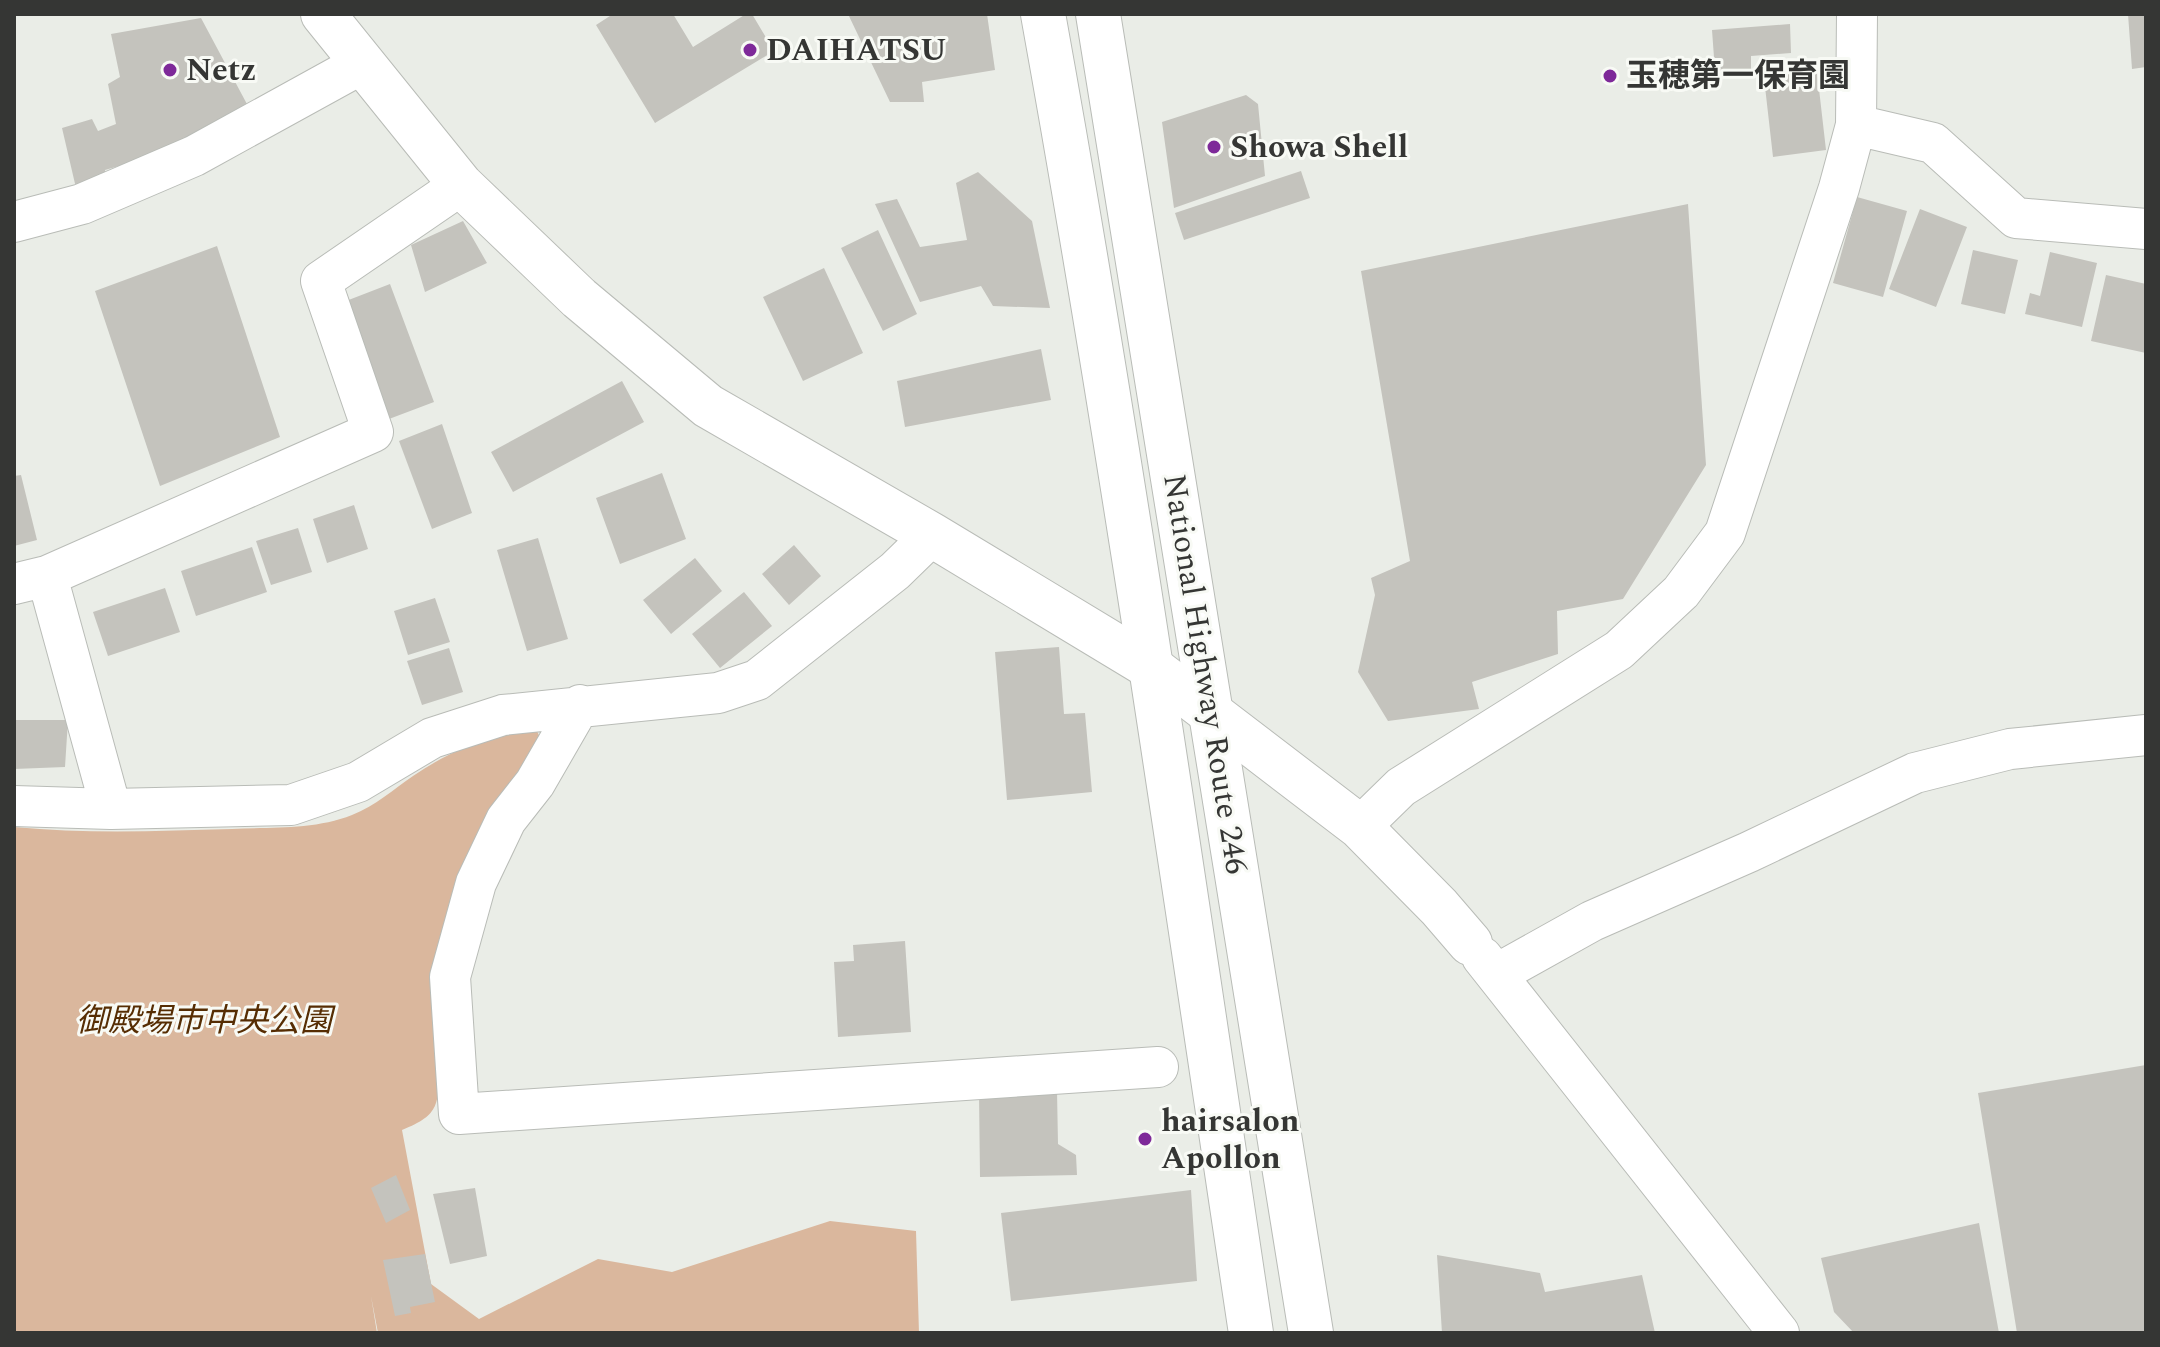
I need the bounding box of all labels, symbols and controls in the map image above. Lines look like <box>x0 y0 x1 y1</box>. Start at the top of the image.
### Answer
place label: DAIHATSU <box>766 26 947 75</box>
marker: DAIHATSU <box>741 41 759 59</box>
place label: Netz <box>186 46 256 95</box>
place label: 玉穂第一保育園 <box>1626 52 1850 101</box>
marker: Netz <box>161 61 179 79</box>
marker: 玉穂第一保育園 <box>1601 67 1619 85</box>
place label: Showa Shell <box>1230 123 1408 172</box>
marker: Showa Shell <box>1205 138 1223 156</box>
street label: National Highway Route 246 <box>1149 470 1261 878</box>
park label: 御殿場市中央公園 <box>76 997 336 1046</box>
place label: hairsalon Apollon <box>1161 1097 1300 1183</box>
marker: hairsalon Apollon <box>1136 1130 1154 1148</box>

